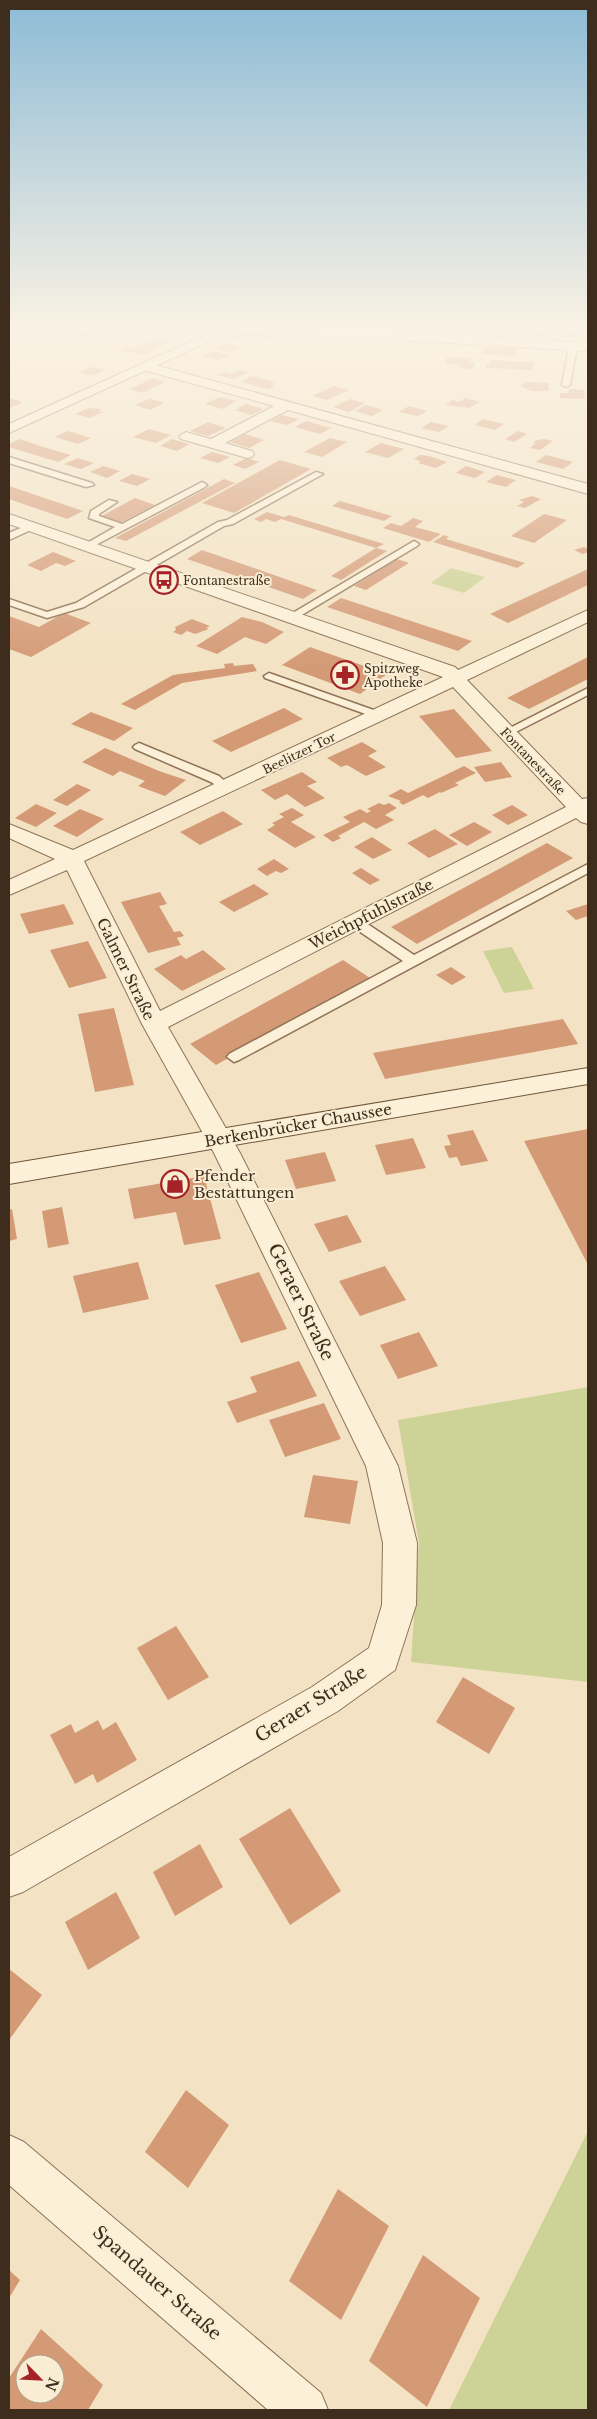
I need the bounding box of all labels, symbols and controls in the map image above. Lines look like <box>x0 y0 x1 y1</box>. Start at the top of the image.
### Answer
bus stop icon: Fontanestraße <box>149 565 179 595</box>
place label: Fontanestraße <box>183 573 271 588</box>
pharmacy icon: Spitzweg Apotheke <box>330 660 360 690</box>
place label: Spitzweg Apotheke <box>363 661 423 690</box>
street label: Fontanestraße <box>497 724 569 798</box>
street label: Beelitzer Tor <box>260 729 338 777</box>
street label: Weichpfuhlstraße <box>305 874 436 954</box>
street label: Galmer Straße <box>93 915 159 1023</box>
street label: Berkenbrücker Chaussee <box>203 1099 393 1151</box>
place label: Pfender Bestattungen <box>194 1166 294 1202</box>
shop icon: Pfender Bestattungen <box>160 1169 190 1199</box>
street label: Geraer Straße <box>263 1240 339 1364</box>
street label: Geraer Straße <box>251 1661 371 1747</box>
street label: Spandauer Straße <box>88 2221 226 2345</box>
north arrow <box>15 2354 65 2404</box>
text: N <box>41 2375 63 2394</box>

